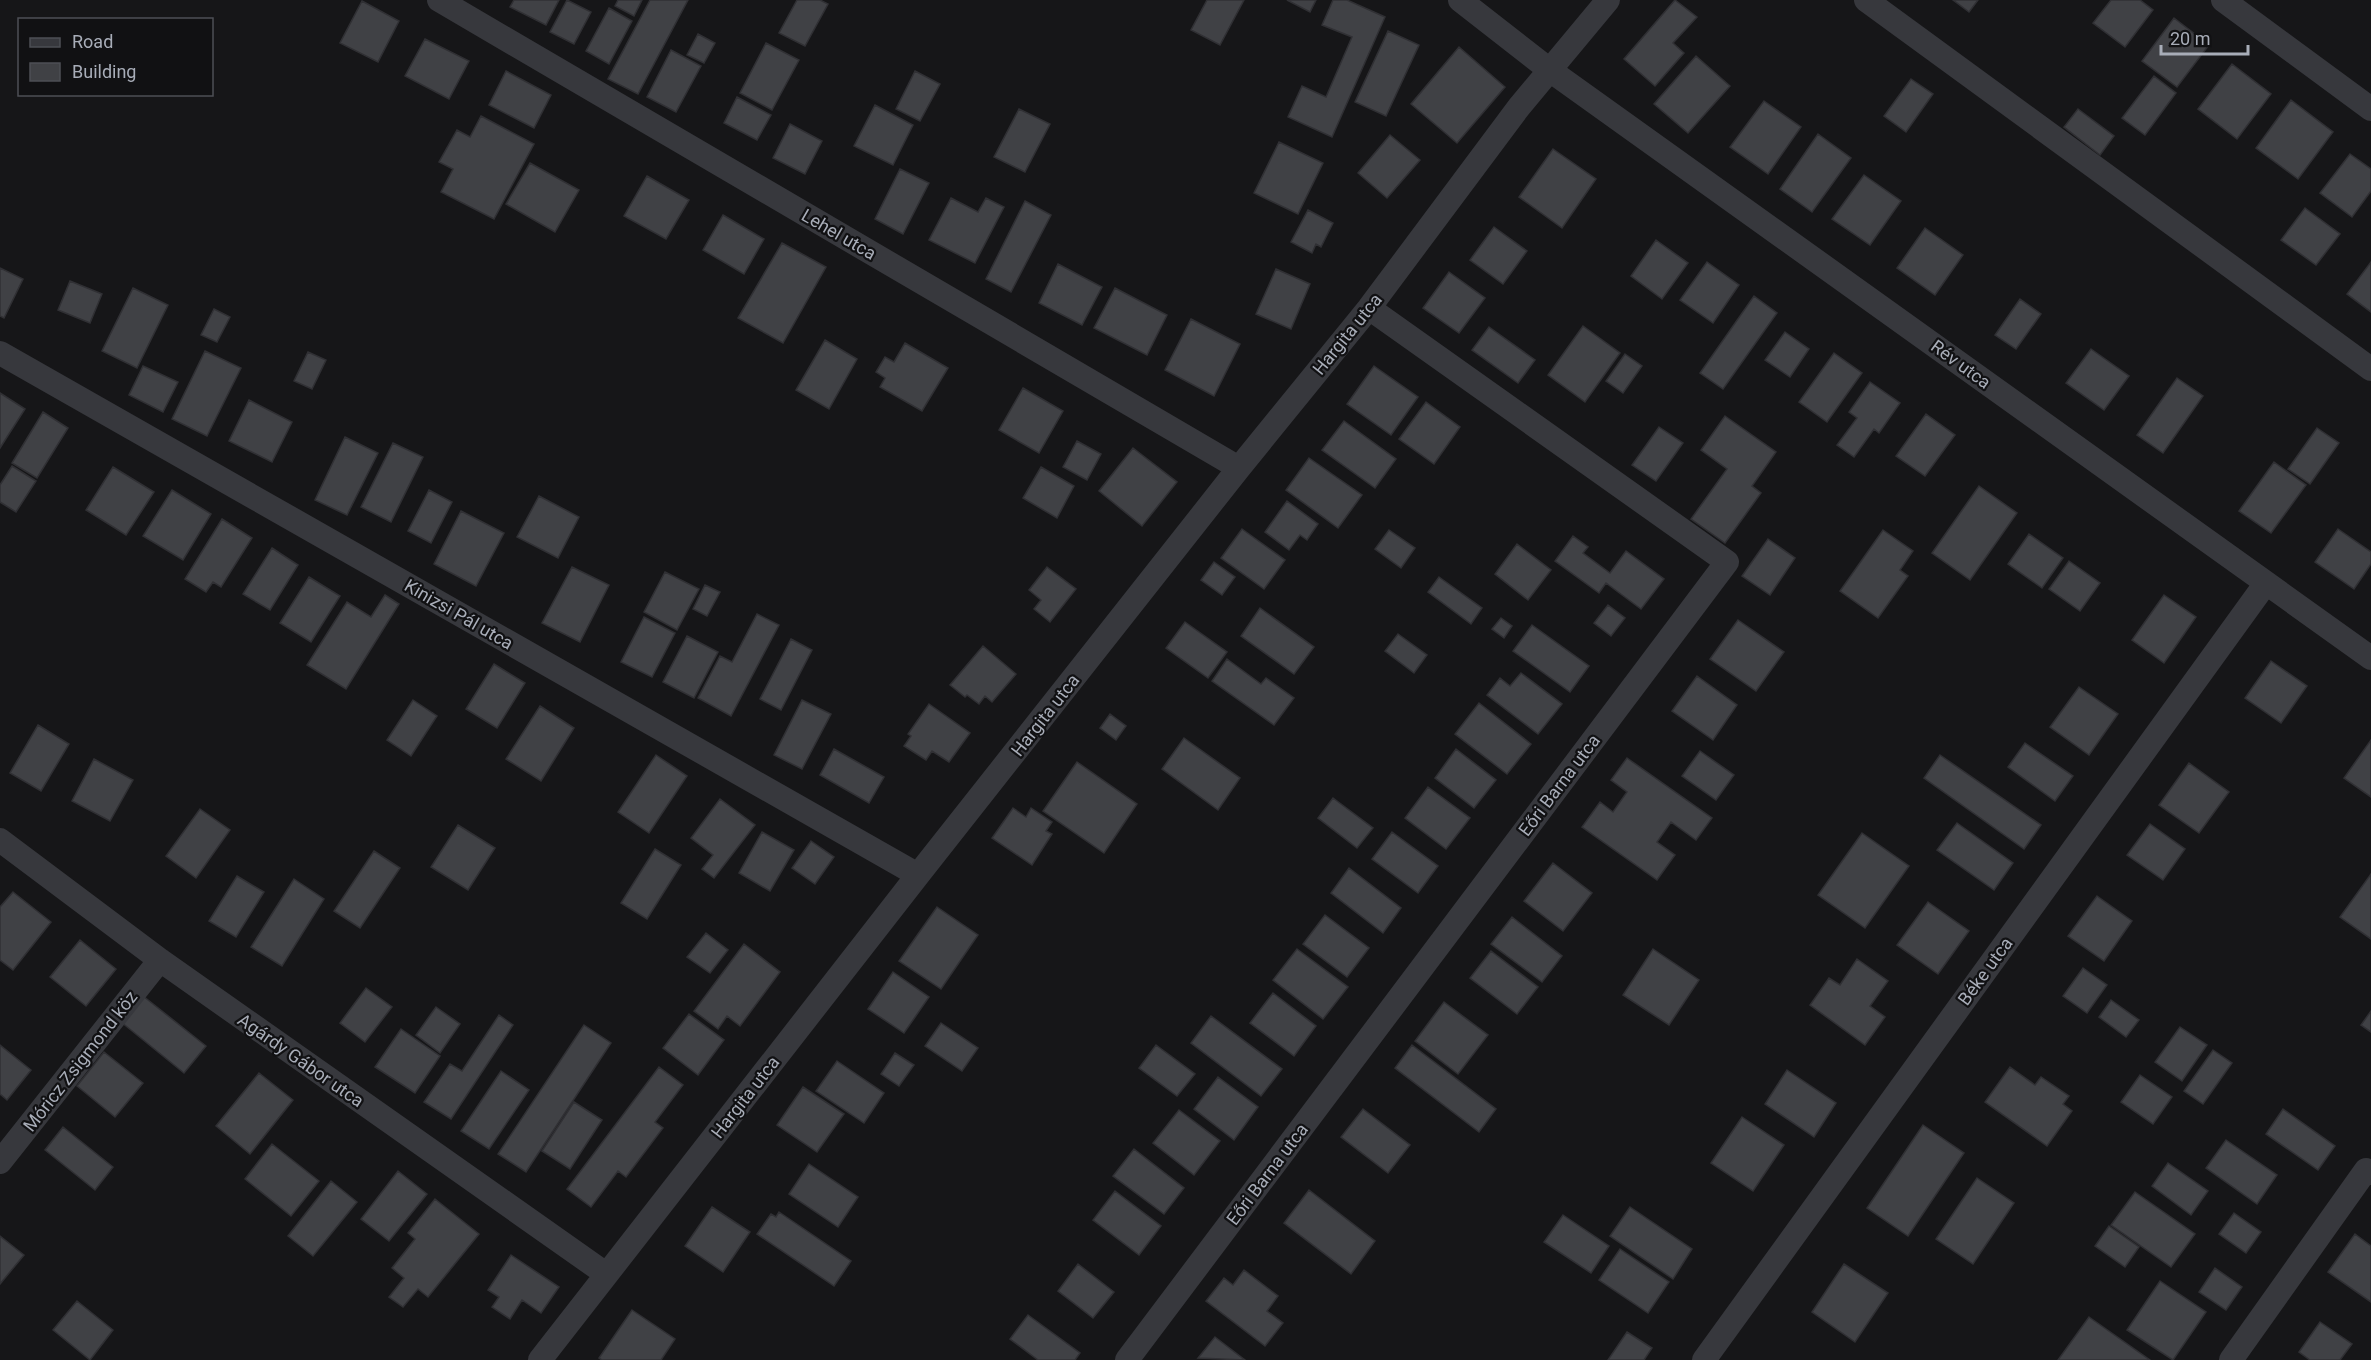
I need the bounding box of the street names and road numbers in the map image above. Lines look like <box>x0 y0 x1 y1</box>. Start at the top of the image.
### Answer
street label: Lehel utca <box>798 204 880 264</box>
street label: Hargita utca <box>1308 289 1386 379</box>
street label: Rév utca <box>1927 335 1995 393</box>
street label: Kinizsi Pál utca <box>401 574 517 654</box>
street label: Hargita utca <box>1006 670 1084 760</box>
street label: Eőri Barna utca <box>1514 730 1604 840</box>
street label: Béke utca <box>1953 933 2017 1009</box>
street label: Móricz Zsigmond köz <box>19 986 141 1135</box>
street label: Agárdy Gábor utca <box>234 1009 368 1111</box>
street label: Hargita utca <box>706 1052 784 1142</box>
street label: Eőri Barna utca <box>1222 1119 1312 1229</box>

